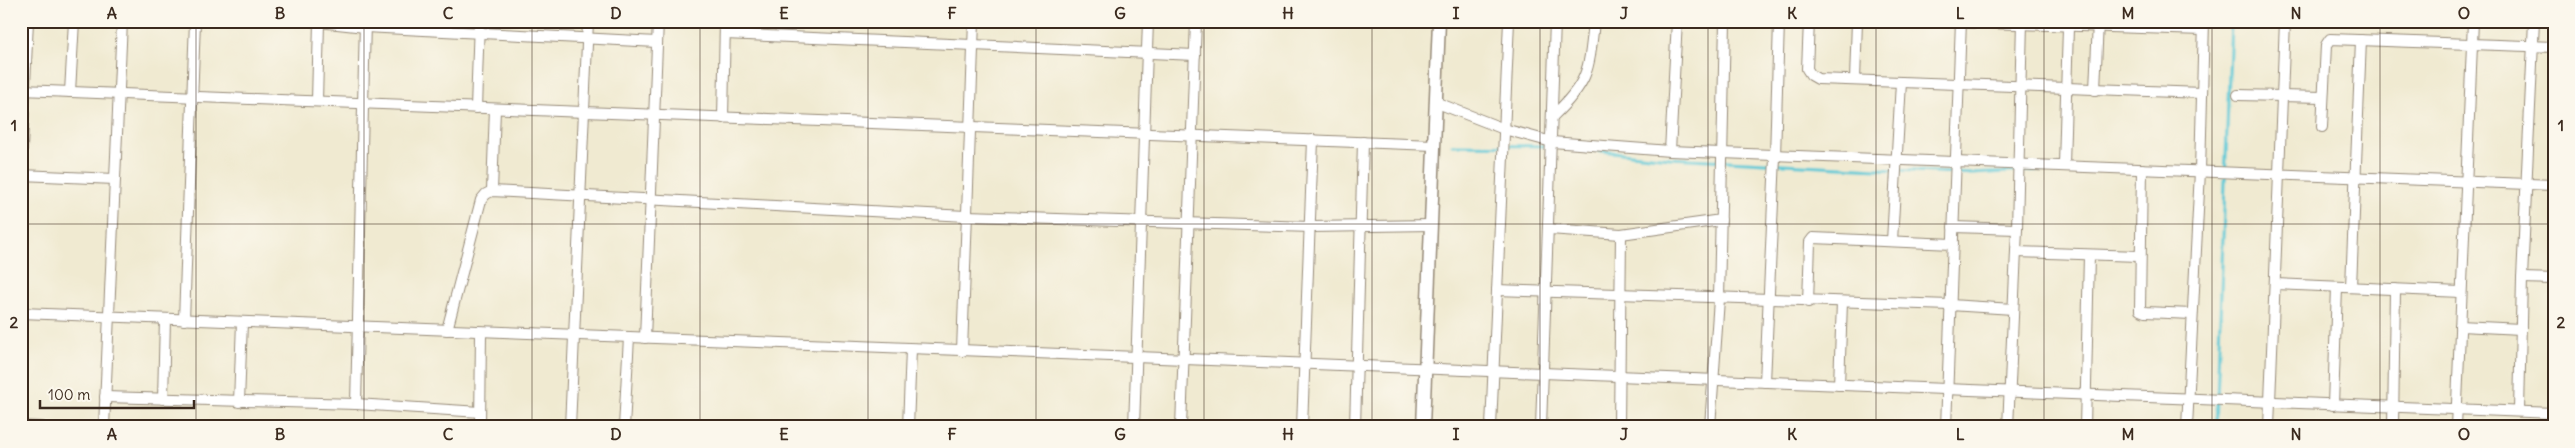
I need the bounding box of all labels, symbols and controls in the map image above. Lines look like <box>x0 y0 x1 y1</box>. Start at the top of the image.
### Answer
text: A <box>107 3 117 23</box>
text: B <box>275 3 286 23</box>
text: C <box>443 3 454 23</box>
text: D <box>610 3 622 23</box>
text: E <box>779 3 789 23</box>
text: F <box>947 3 957 23</box>
text: G <box>1114 3 1126 23</box>
text: H <box>1282 3 1294 23</box>
text: I <box>1453 3 1460 23</box>
text: J <box>1620 3 1629 23</box>
text: K <box>1787 3 1797 23</box>
text: L <box>1956 3 1965 23</box>
text: M <box>2122 3 2135 23</box>
text: N <box>2290 3 2302 23</box>
text: O <box>2458 3 2470 23</box>
text: 1 <box>11 115 17 135</box>
text: 1 <box>2558 115 2564 135</box>
text: 2 <box>10 312 19 332</box>
text: 2 <box>2557 312 2566 332</box>
scale bar <box>40 378 194 410</box>
text: 100 m <box>48 385 90 404</box>
text: A <box>107 424 117 444</box>
text: B <box>275 424 286 444</box>
text: C <box>443 424 454 444</box>
text: D <box>610 424 622 444</box>
text: E <box>779 424 789 444</box>
text: F <box>947 424 957 444</box>
text: G <box>1114 424 1126 444</box>
text: H <box>1282 424 1294 444</box>
text: I <box>1453 424 1460 444</box>
text: J <box>1620 424 1629 444</box>
text: K <box>1787 424 1797 444</box>
text: L <box>1956 424 1965 444</box>
text: M <box>2122 424 2135 444</box>
text: N <box>2290 424 2302 444</box>
text: O <box>2458 424 2470 444</box>

